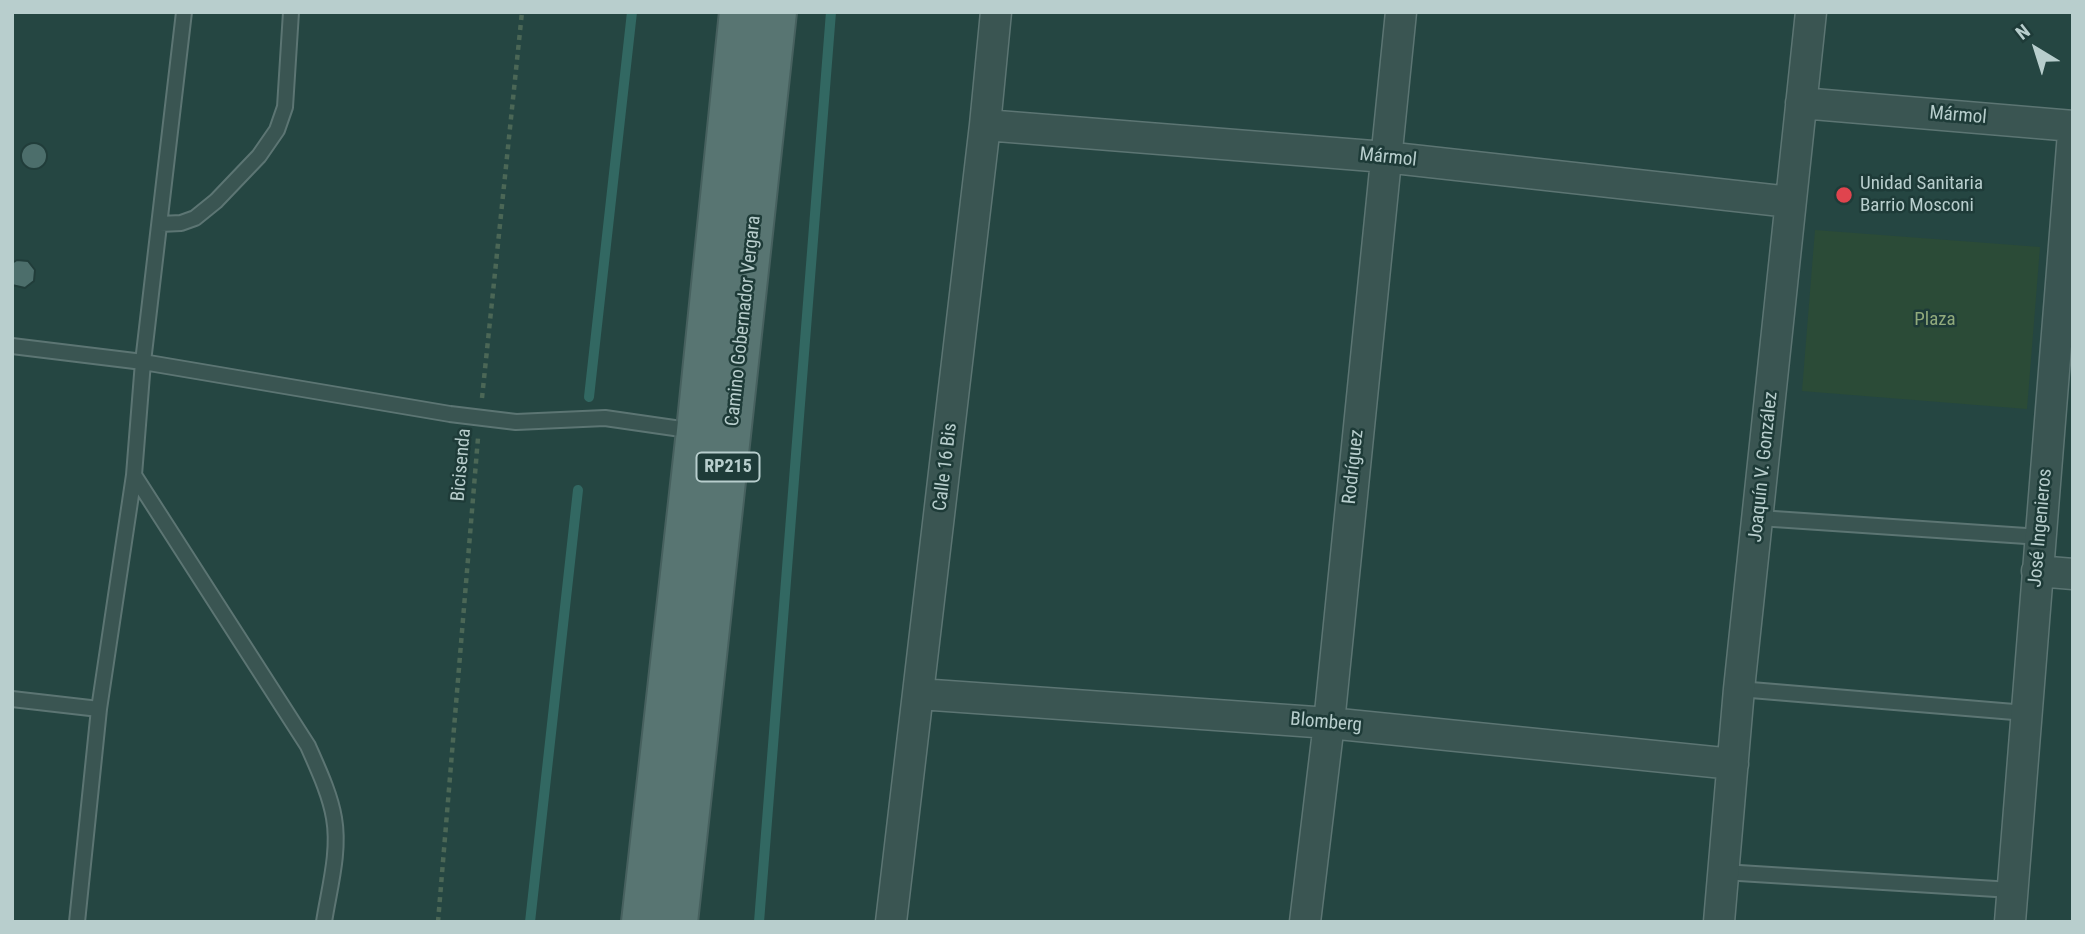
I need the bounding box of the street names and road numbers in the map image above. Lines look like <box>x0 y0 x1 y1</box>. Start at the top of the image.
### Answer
street label: Mármol <box>1928 102 1988 130</box>
street label: Mármol <box>1358 144 1418 172</box>
street label: Camino Gobernador Vergara <box>722 215 766 427</box>
street label: Joaquín V. González <box>1745 390 1783 544</box>
street label: Calle 16 Bis <box>929 422 963 512</box>
street label: Bicisenda <box>447 428 477 502</box>
street label: Rodríguez <box>1339 428 1369 506</box>
road number: RP215 <box>696 452 760 481</box>
street label: José Ingenieros <box>2024 468 2058 588</box>
street label: Blomberg <box>1289 709 1363 737</box>

